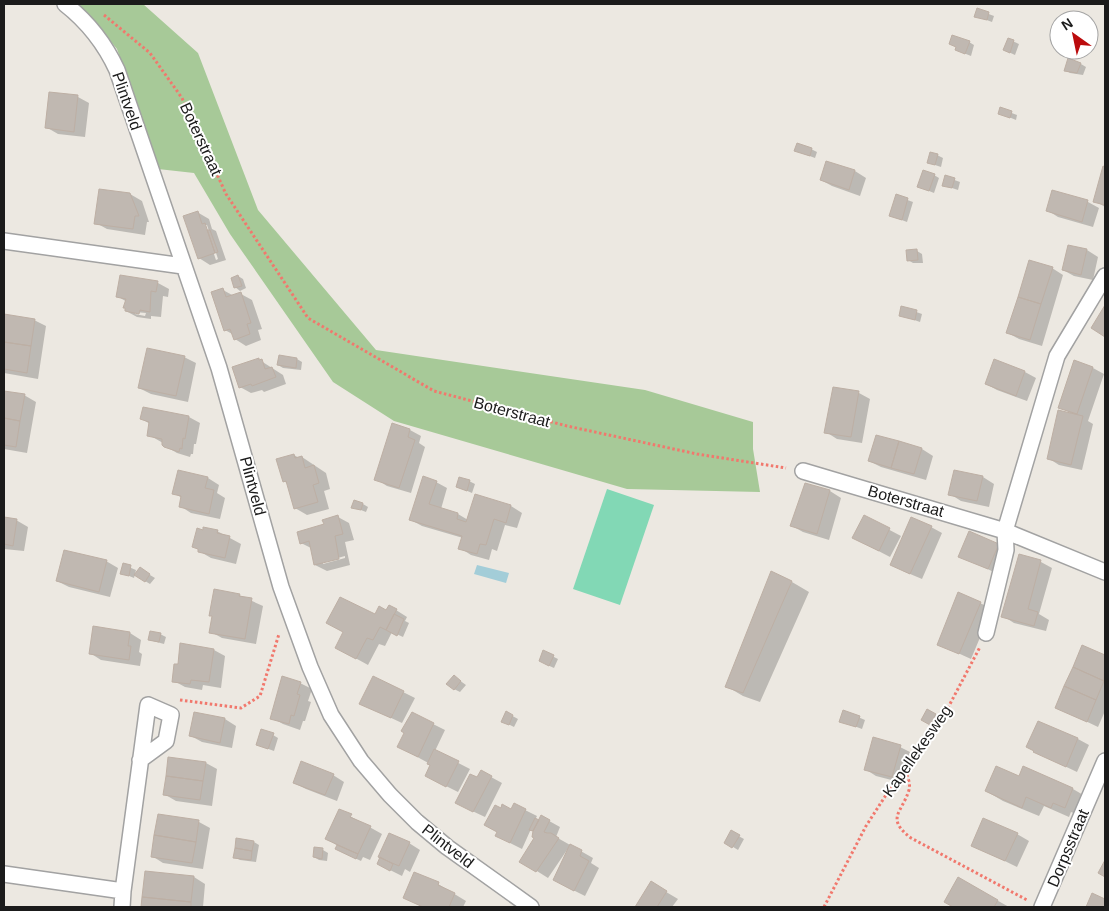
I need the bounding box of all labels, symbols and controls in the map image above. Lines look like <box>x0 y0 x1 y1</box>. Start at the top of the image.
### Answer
north arrow <box>1049 10 1099 60</box>
text: N <box>1058 15 1076 34</box>
street label: Plintveld <box>109 70 145 132</box>
street label: Boterstraat <box>177 100 225 179</box>
street label: Boterstraat <box>472 394 553 430</box>
street label: Plintveld <box>237 455 269 517</box>
street label: Boterstraat <box>866 482 946 520</box>
street label: Kapellekesweg <box>879 702 955 800</box>
street label: Dorpsstraat <box>1044 806 1092 889</box>
street label: Plintveld <box>419 821 477 871</box>

